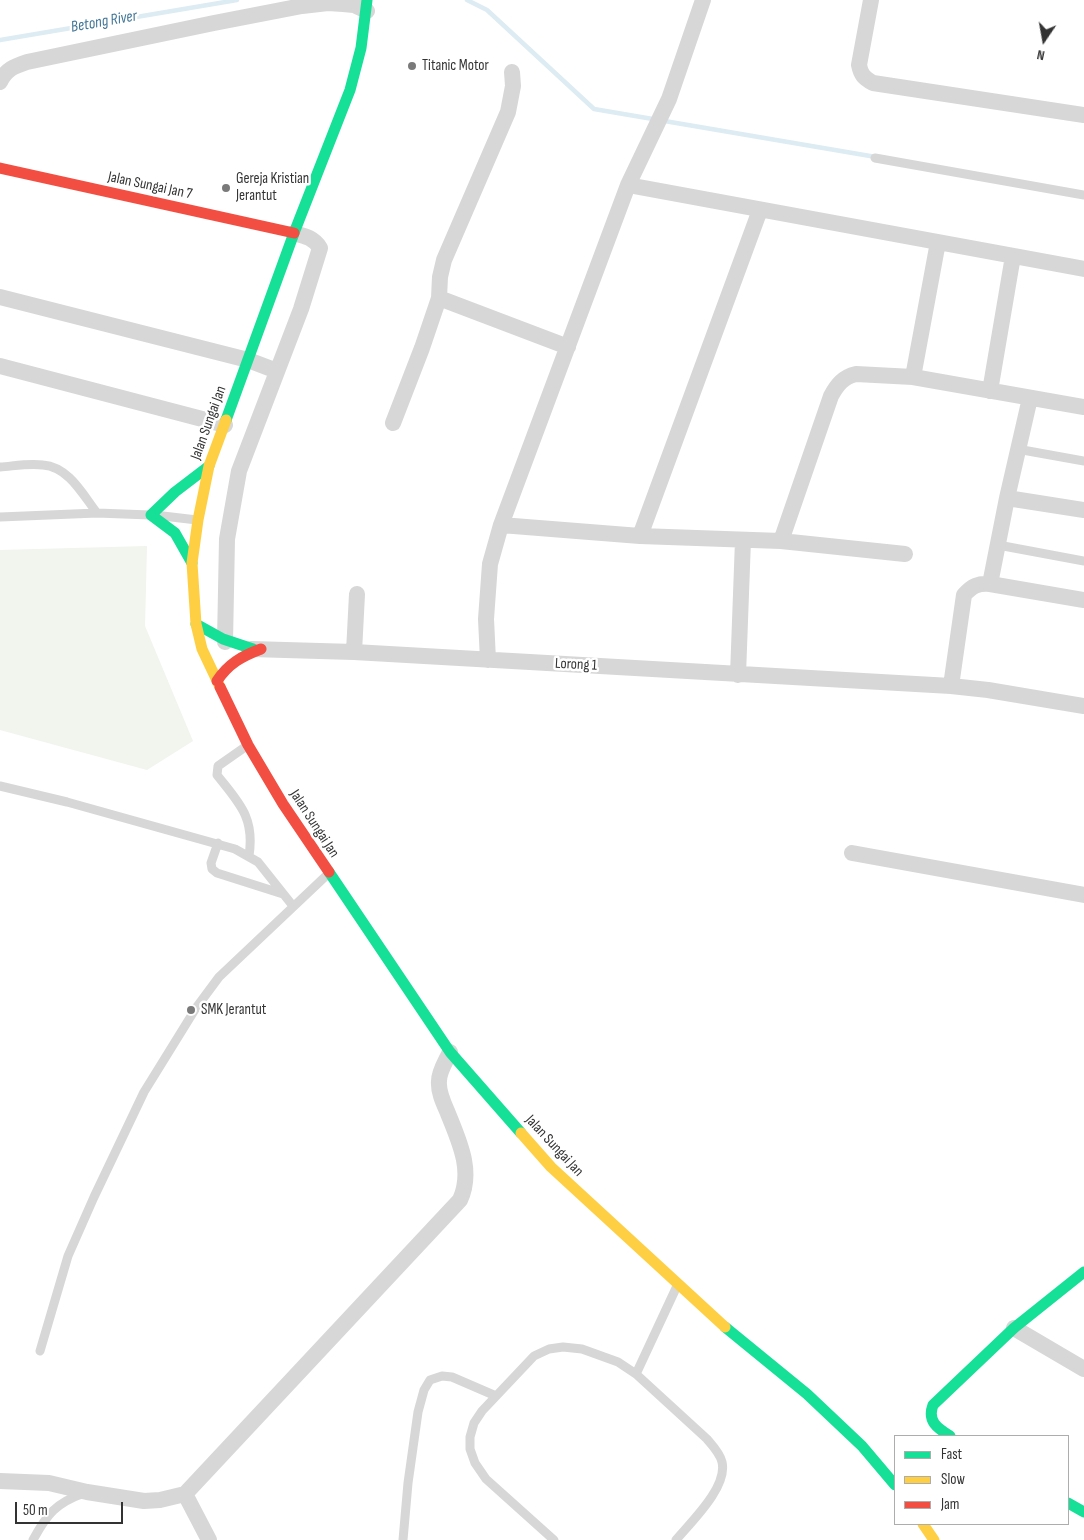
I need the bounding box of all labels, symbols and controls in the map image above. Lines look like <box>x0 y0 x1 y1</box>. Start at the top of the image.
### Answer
water label: Betong River <box>69 7 139 37</box>
north arrow <box>1019 15 1069 65</box>
text: N <box>1035 46 1046 64</box>
place label: Titanic Motor <box>422 57 489 75</box>
marker: Titanic Motor <box>406 60 418 72</box>
street label: Jalan Sungai Jan 7 <box>106 168 194 204</box>
place label: Gereja Kristian Jerantut <box>236 170 309 205</box>
marker: Gereja Kristian Jerantut <box>220 182 232 194</box>
street label: Jalan Sungai Jan <box>187 384 231 462</box>
street label: Lorong 1 <box>555 655 597 675</box>
street label: Jalan Sungai Jan <box>285 787 343 861</box>
place label: SMK Jerantut <box>201 1001 266 1019</box>
marker: SMK Jerantut <box>185 1004 197 1016</box>
street label: Jalan Sungai Jan <box>521 1112 587 1180</box>
legend <box>894 1435 1069 1525</box>
text: Fast <box>941 1445 962 1464</box>
text: Slow <box>941 1470 965 1489</box>
scale bar <box>18 1492 125 1524</box>
text: Jam <box>941 1495 959 1514</box>
text: 50 m <box>23 1501 48 1520</box>

